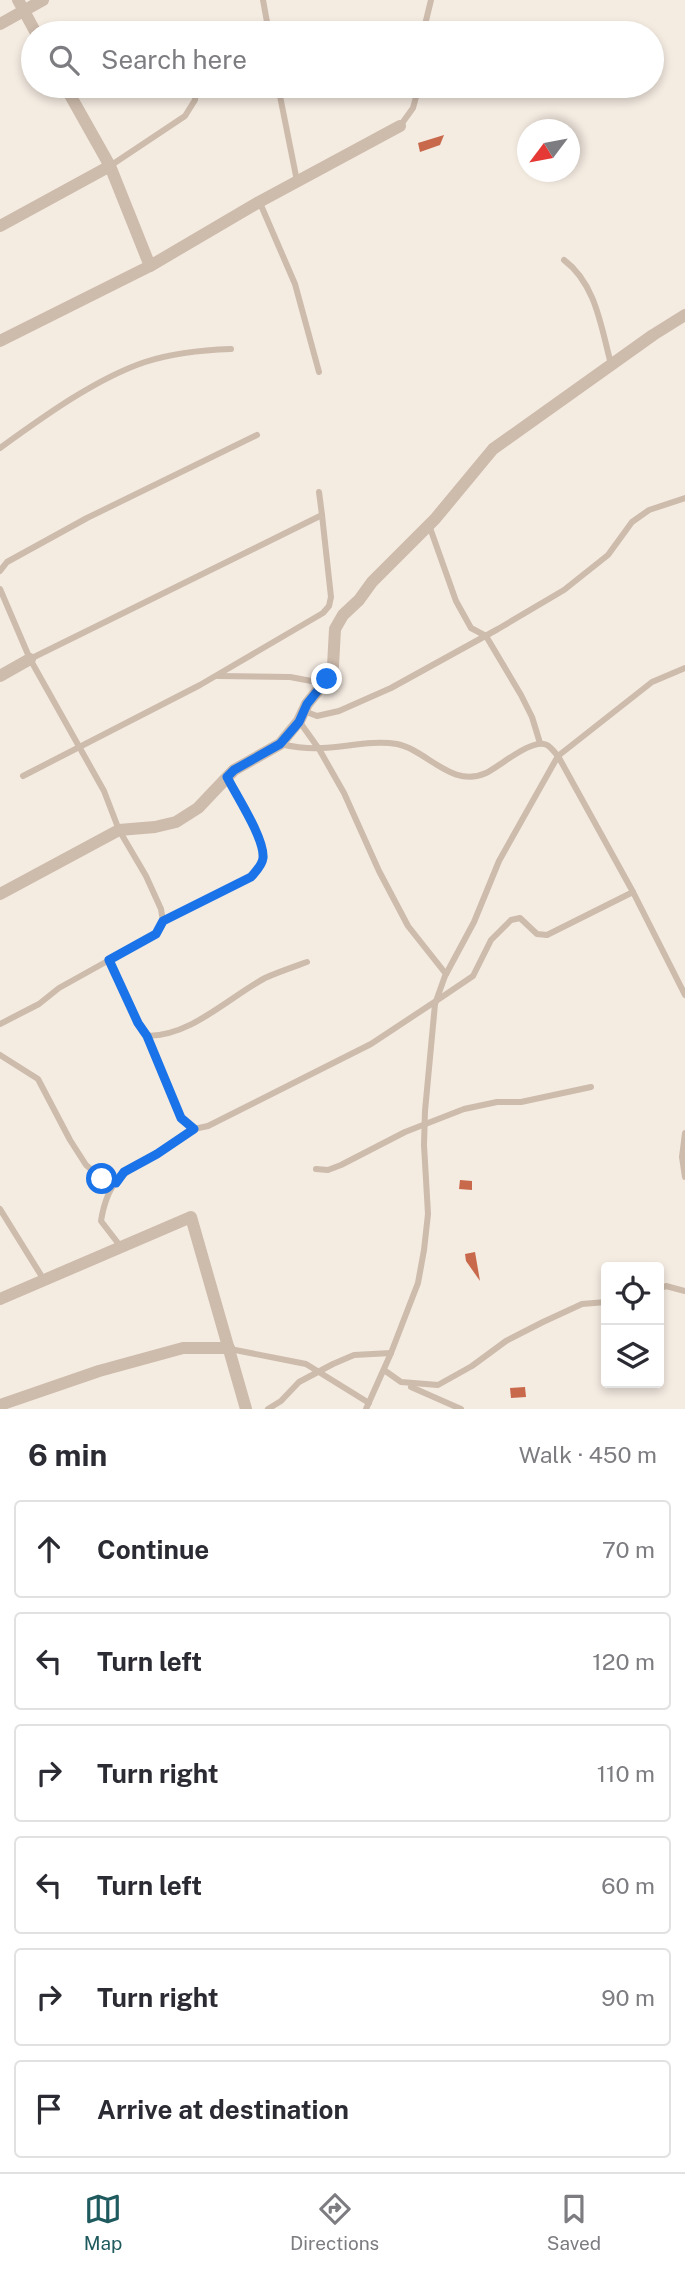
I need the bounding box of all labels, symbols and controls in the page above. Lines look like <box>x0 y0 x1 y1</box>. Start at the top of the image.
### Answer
search box <box>21 21 664 98</box>
icon: search <box>45 41 83 79</box>
text: Search here <box>101 44 247 75</box>
north arrow <box>517 119 580 182</box>
route end <box>311 663 342 694</box>
route start <box>86 1163 117 1194</box>
map controls <box>601 1262 664 1388</box>
button: locate <box>601 1262 664 1325</box>
button: layers <box>601 1325 664 1388</box>
text: 6 min <box>28 1437 107 1473</box>
text: Walk · 450 m <box>519 1441 657 1468</box>
icon: ahead <box>30 1530 68 1568</box>
text: Continue <box>97 1534 209 1565</box>
text: 70 m <box>602 1536 655 1563</box>
icon: left <box>30 1642 68 1680</box>
text: Turn left <box>97 1646 202 1677</box>
text: 120 m <box>592 1648 655 1675</box>
icon: right <box>30 1754 68 1792</box>
text: Turn right <box>97 1758 219 1789</box>
text: 110 m <box>597 1760 655 1787</box>
icon: left <box>30 1866 68 1904</box>
text: Turn left <box>97 1870 202 1901</box>
text: 60 m <box>601 1872 655 1899</box>
icon: right <box>30 1978 68 2016</box>
text: Turn right <box>97 1982 219 2013</box>
text: 90 m <box>601 1984 655 2011</box>
icon: arrive <box>30 2090 68 2128</box>
text: Arrive at destination <box>97 2094 349 2125</box>
tab: Map <box>84 2190 122 2254</box>
tab: Directions <box>290 2190 379 2254</box>
tab: Saved <box>547 2190 601 2254</box>

